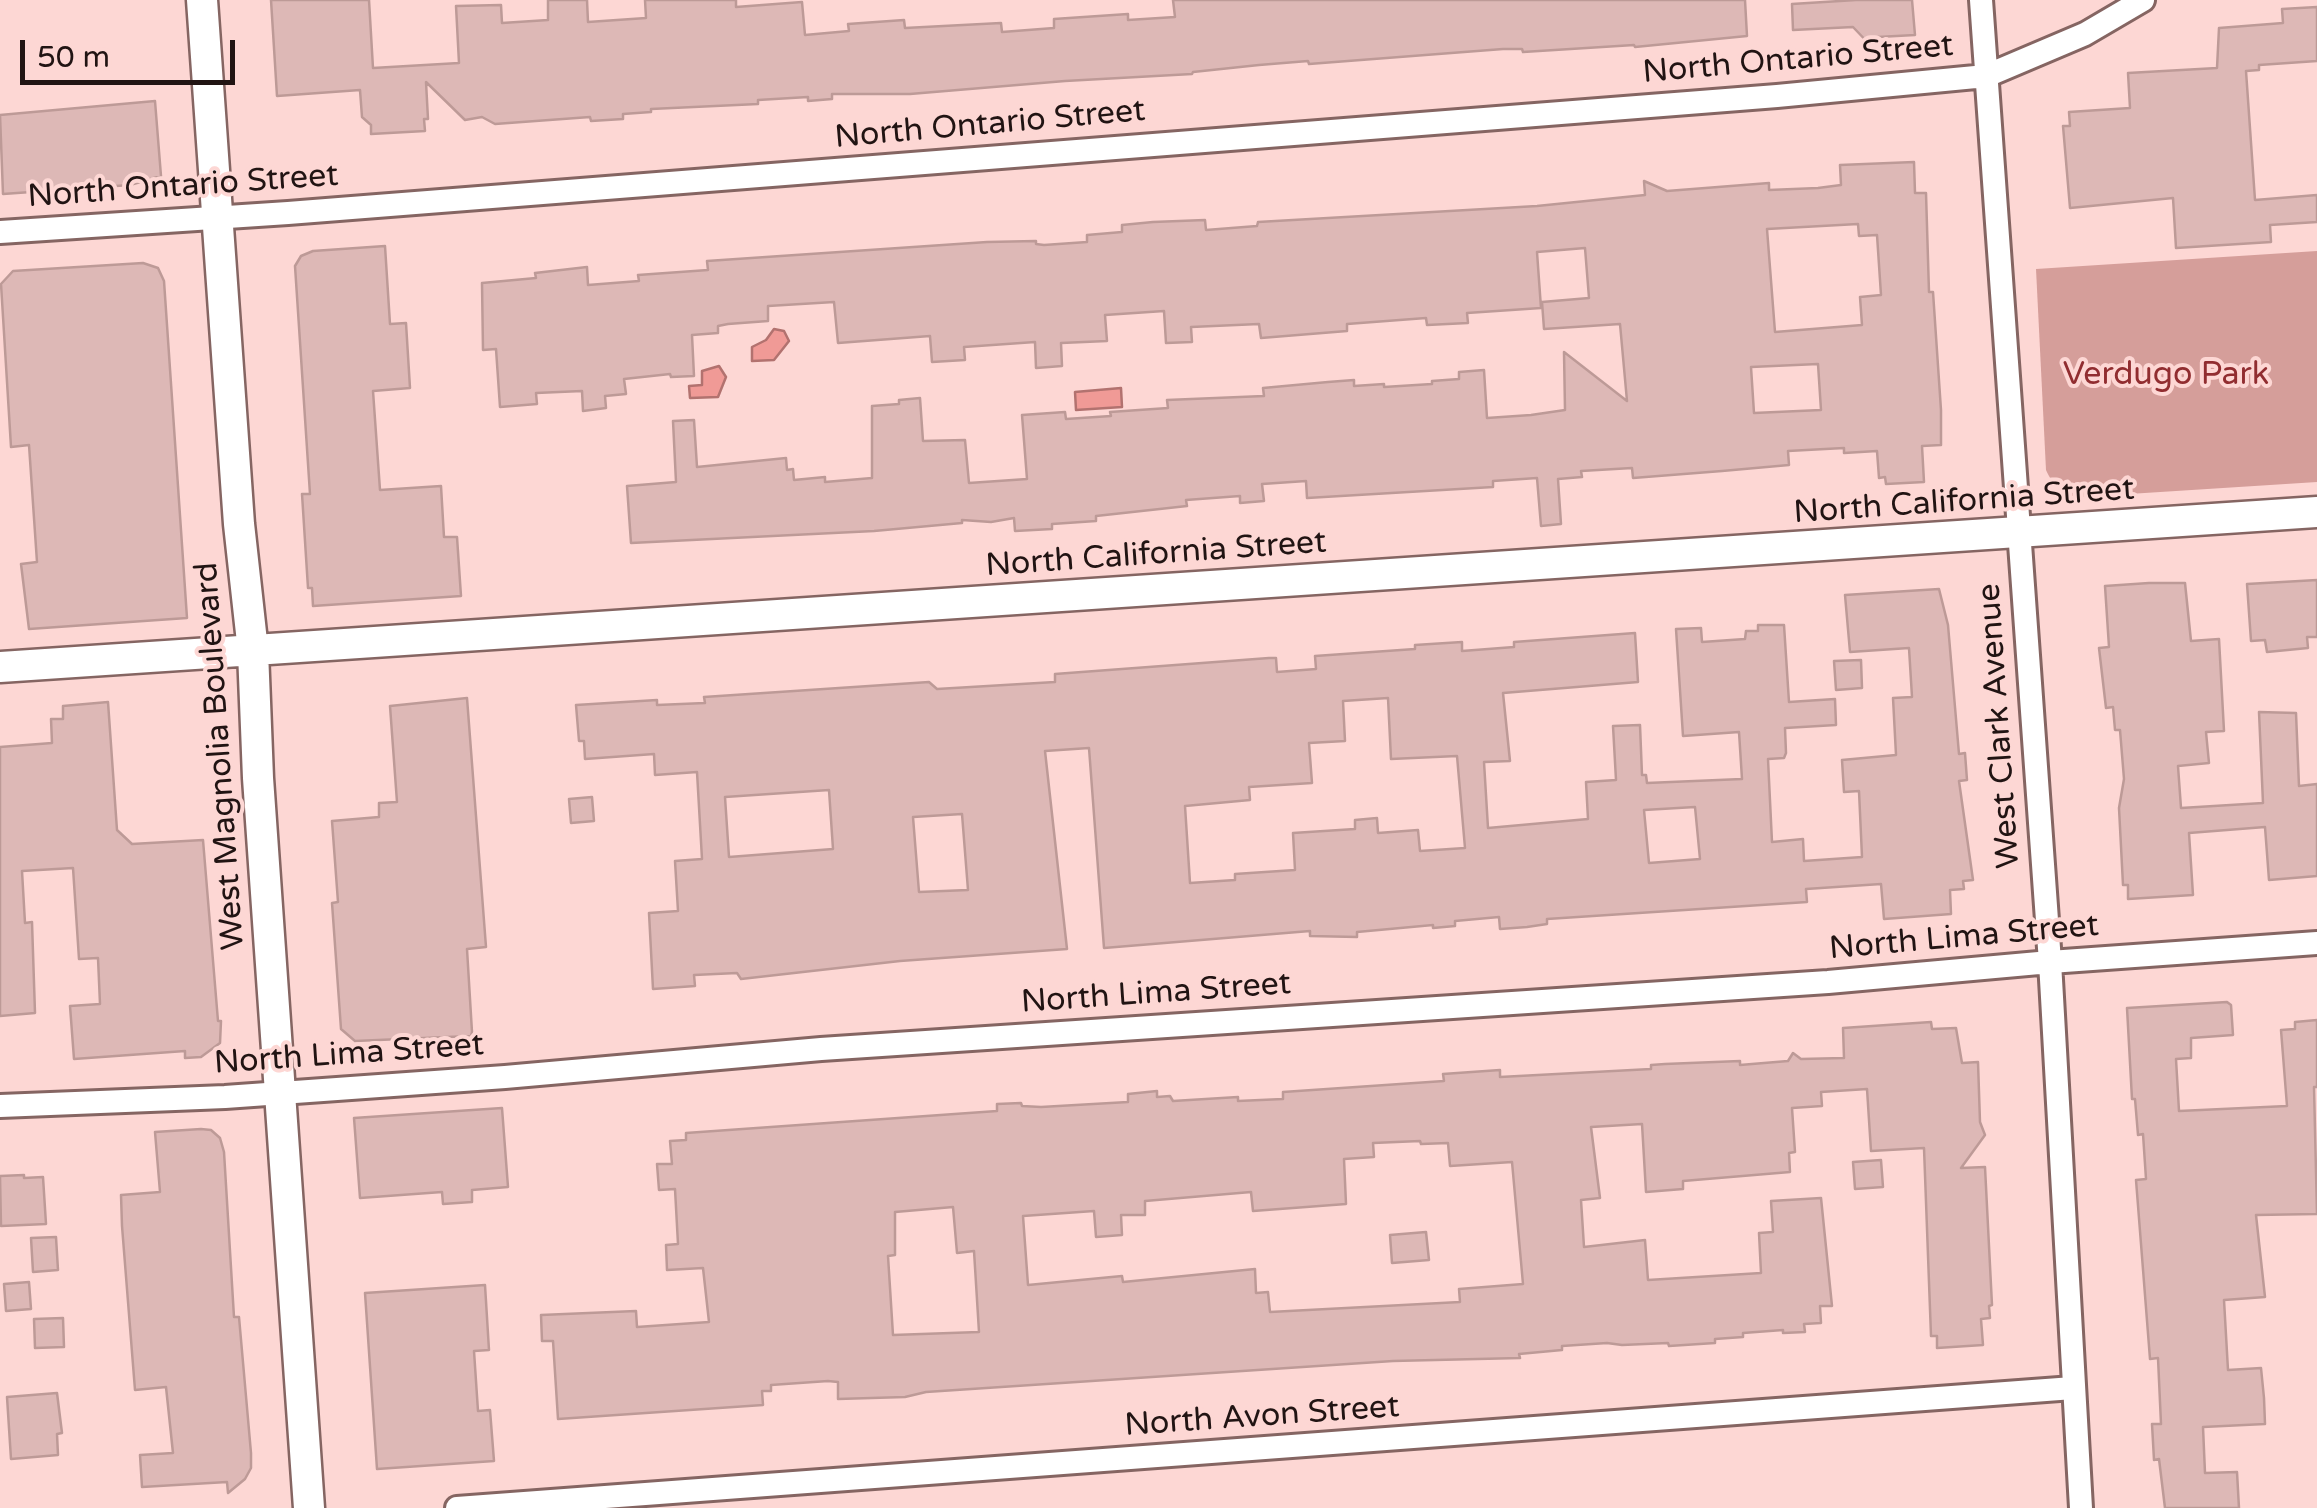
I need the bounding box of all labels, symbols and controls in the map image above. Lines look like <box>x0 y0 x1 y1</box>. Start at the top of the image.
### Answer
scale bar <box>25 20 240 82</box>
street label: North Ontario Street <box>1641 27 1955 93</box>
text: 50 m <box>37 39 110 76</box>
street label: North Ontario Street <box>833 92 1147 158</box>
street label: North Ontario Street <box>26 157 340 217</box>
park label: Verdugo Park <box>2063 357 2269 395</box>
street label: North California Street <box>1792 471 2136 533</box>
street label: North California Street <box>984 524 1328 586</box>
street label: West Magnolia Boulevard <box>188 561 254 951</box>
street label: West Clark Avenue <box>1971 582 2029 870</box>
street label: North Lima Street <box>1828 907 2100 969</box>
street label: North Lima Street <box>1020 965 1292 1023</box>
street label: North Lima Street <box>213 1026 485 1084</box>
street label: North Avon Street <box>1123 1388 1401 1446</box>

